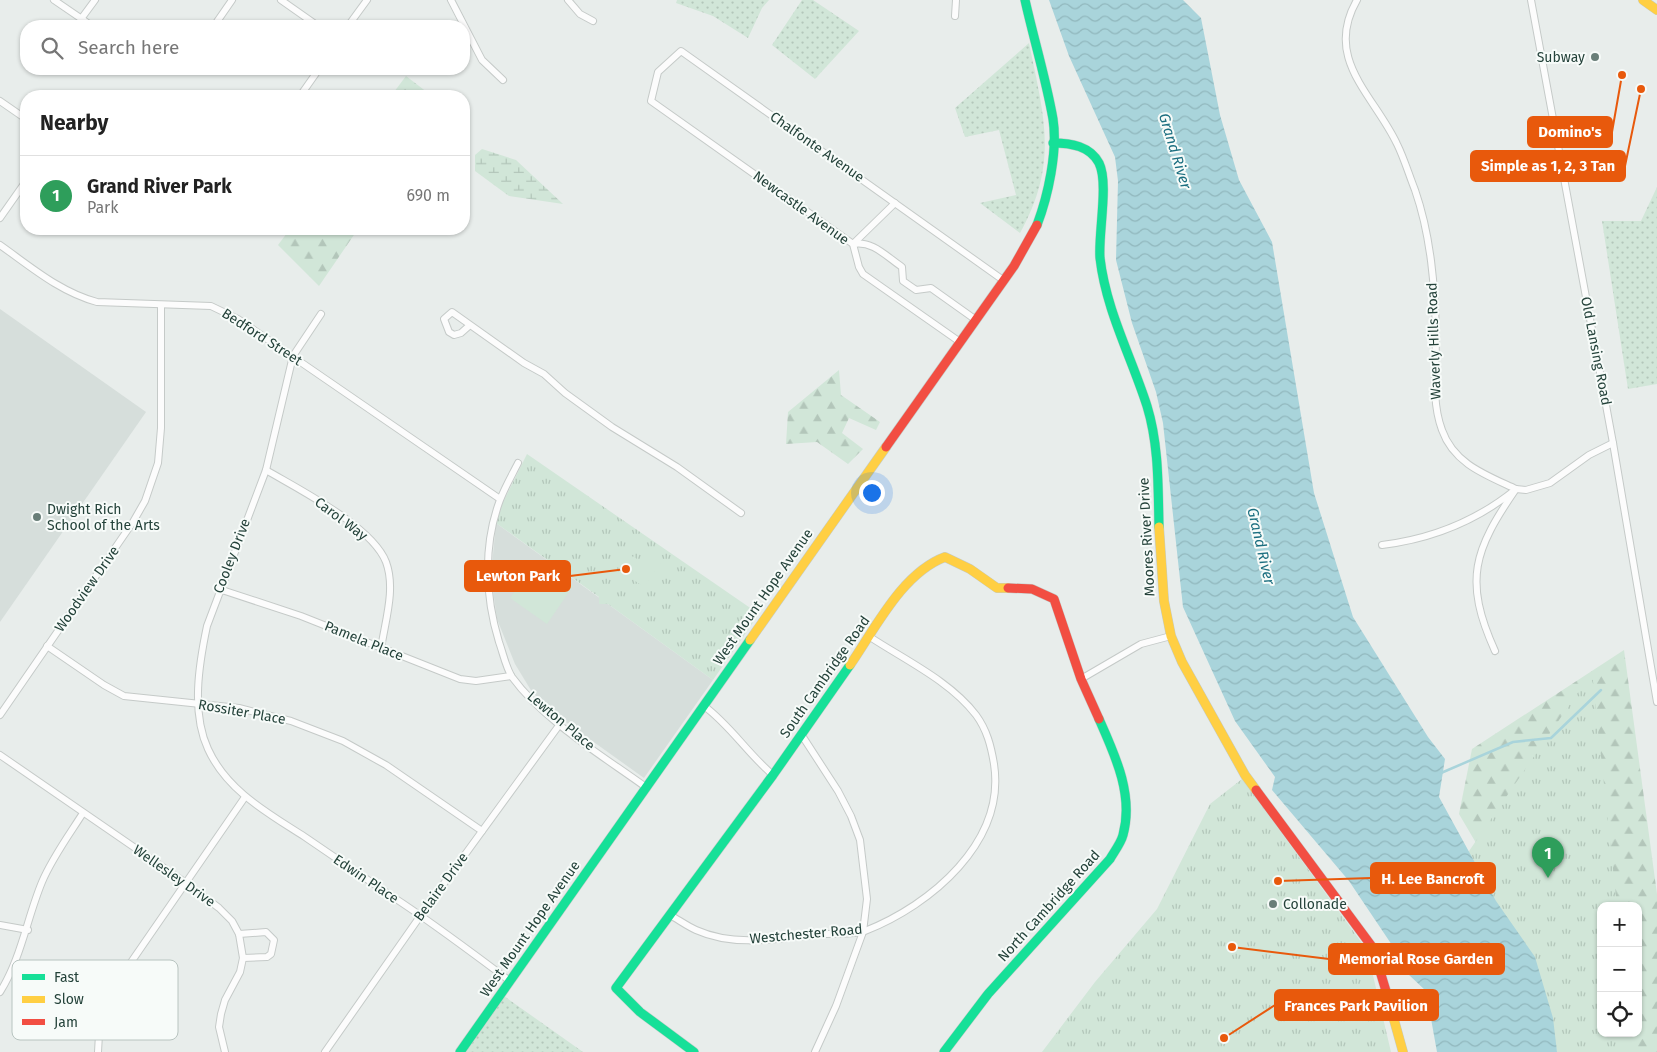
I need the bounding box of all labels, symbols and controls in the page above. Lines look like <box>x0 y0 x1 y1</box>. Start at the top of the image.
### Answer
search box <box>20 20 470 75</box>
icon: search <box>38 34 66 62</box>
text: Search here <box>78 36 179 59</box>
place label: Subway <box>1537 49 1585 66</box>
marker: Subway <box>1589 51 1601 63</box>
street label: Chalfonte Avenue <box>767 108 867 186</box>
text: Nearby <box>40 110 108 136</box>
water label: Grand River <box>1155 111 1195 192</box>
callout: Domino's <box>1528 117 1612 147</box>
text: Domino's <box>1538 123 1602 141</box>
callout: Simple as 1, 2, 3 Tan <box>1471 151 1625 181</box>
text: Simple as 1, 2, 3 Tan <box>1481 157 1615 175</box>
street label: Newcastle Avenue <box>750 167 852 249</box>
text: Grand River Park <box>87 175 232 198</box>
text: 1 <box>52 186 60 205</box>
text: 690 m <box>406 186 450 205</box>
text: Park <box>87 198 119 217</box>
street label: Waverly Hills Road <box>1423 282 1445 400</box>
street label: Old Lansing Road <box>1577 295 1615 407</box>
street label: Bedford Street <box>219 305 306 370</box>
street label: Moores River Drive <box>1135 477 1159 597</box>
your location <box>859 480 885 506</box>
street label: Carol Way <box>311 494 371 544</box>
place label: Dwight Rich School of the Arts <box>47 501 160 534</box>
water label: Grand River <box>1243 506 1279 587</box>
marker: Dwight Rich School of the Arts <box>31 511 43 523</box>
street label: Cooley Drive <box>210 516 254 596</box>
street label: West Mount Hope Avenue <box>709 526 817 668</box>
street label: Woodview Drive <box>51 543 123 635</box>
callout: Lewton Park <box>465 561 570 591</box>
text: Lewton Park <box>476 567 561 585</box>
street label: South Cambridge Road <box>776 613 874 741</box>
street label: Pamela Place <box>322 617 406 665</box>
street label: Lewton Place <box>524 688 598 754</box>
street label: Rossiter Place <box>197 696 287 728</box>
pin: 1 <box>1532 837 1564 878</box>
street label: Wellesley Drive <box>130 841 218 911</box>
street label: North Cambridge Road <box>994 847 1104 965</box>
street label: Belaire Drive <box>410 849 472 925</box>
street label: Edwin Place <box>330 851 402 907</box>
street label: West Mount Hope Avenue <box>476 858 584 1000</box>
callout: H. Lee Bancroft <box>1371 863 1495 893</box>
text: H. Lee Bancroft <box>1381 870 1485 888</box>
place label: Collonade <box>1283 896 1347 913</box>
marker: Collonade <box>1267 898 1279 910</box>
map controls <box>1597 902 1642 1037</box>
button: + <box>1597 902 1642 947</box>
street label: Westchester Road <box>749 921 863 947</box>
callout: Memorial Rose Garden <box>1329 944 1504 974</box>
button: − <box>1597 947 1642 992</box>
text: Memorial Rose Garden <box>1339 950 1493 968</box>
legend <box>12 960 178 1040</box>
text: Fast <box>54 969 80 986</box>
callout: Frances Park Pavilion <box>1275 990 1438 1020</box>
text: Slow <box>54 991 84 1008</box>
button: locate <box>1597 992 1642 1037</box>
text: Frances Park Pavilion <box>1284 997 1428 1015</box>
text: Jam <box>54 1014 78 1031</box>

